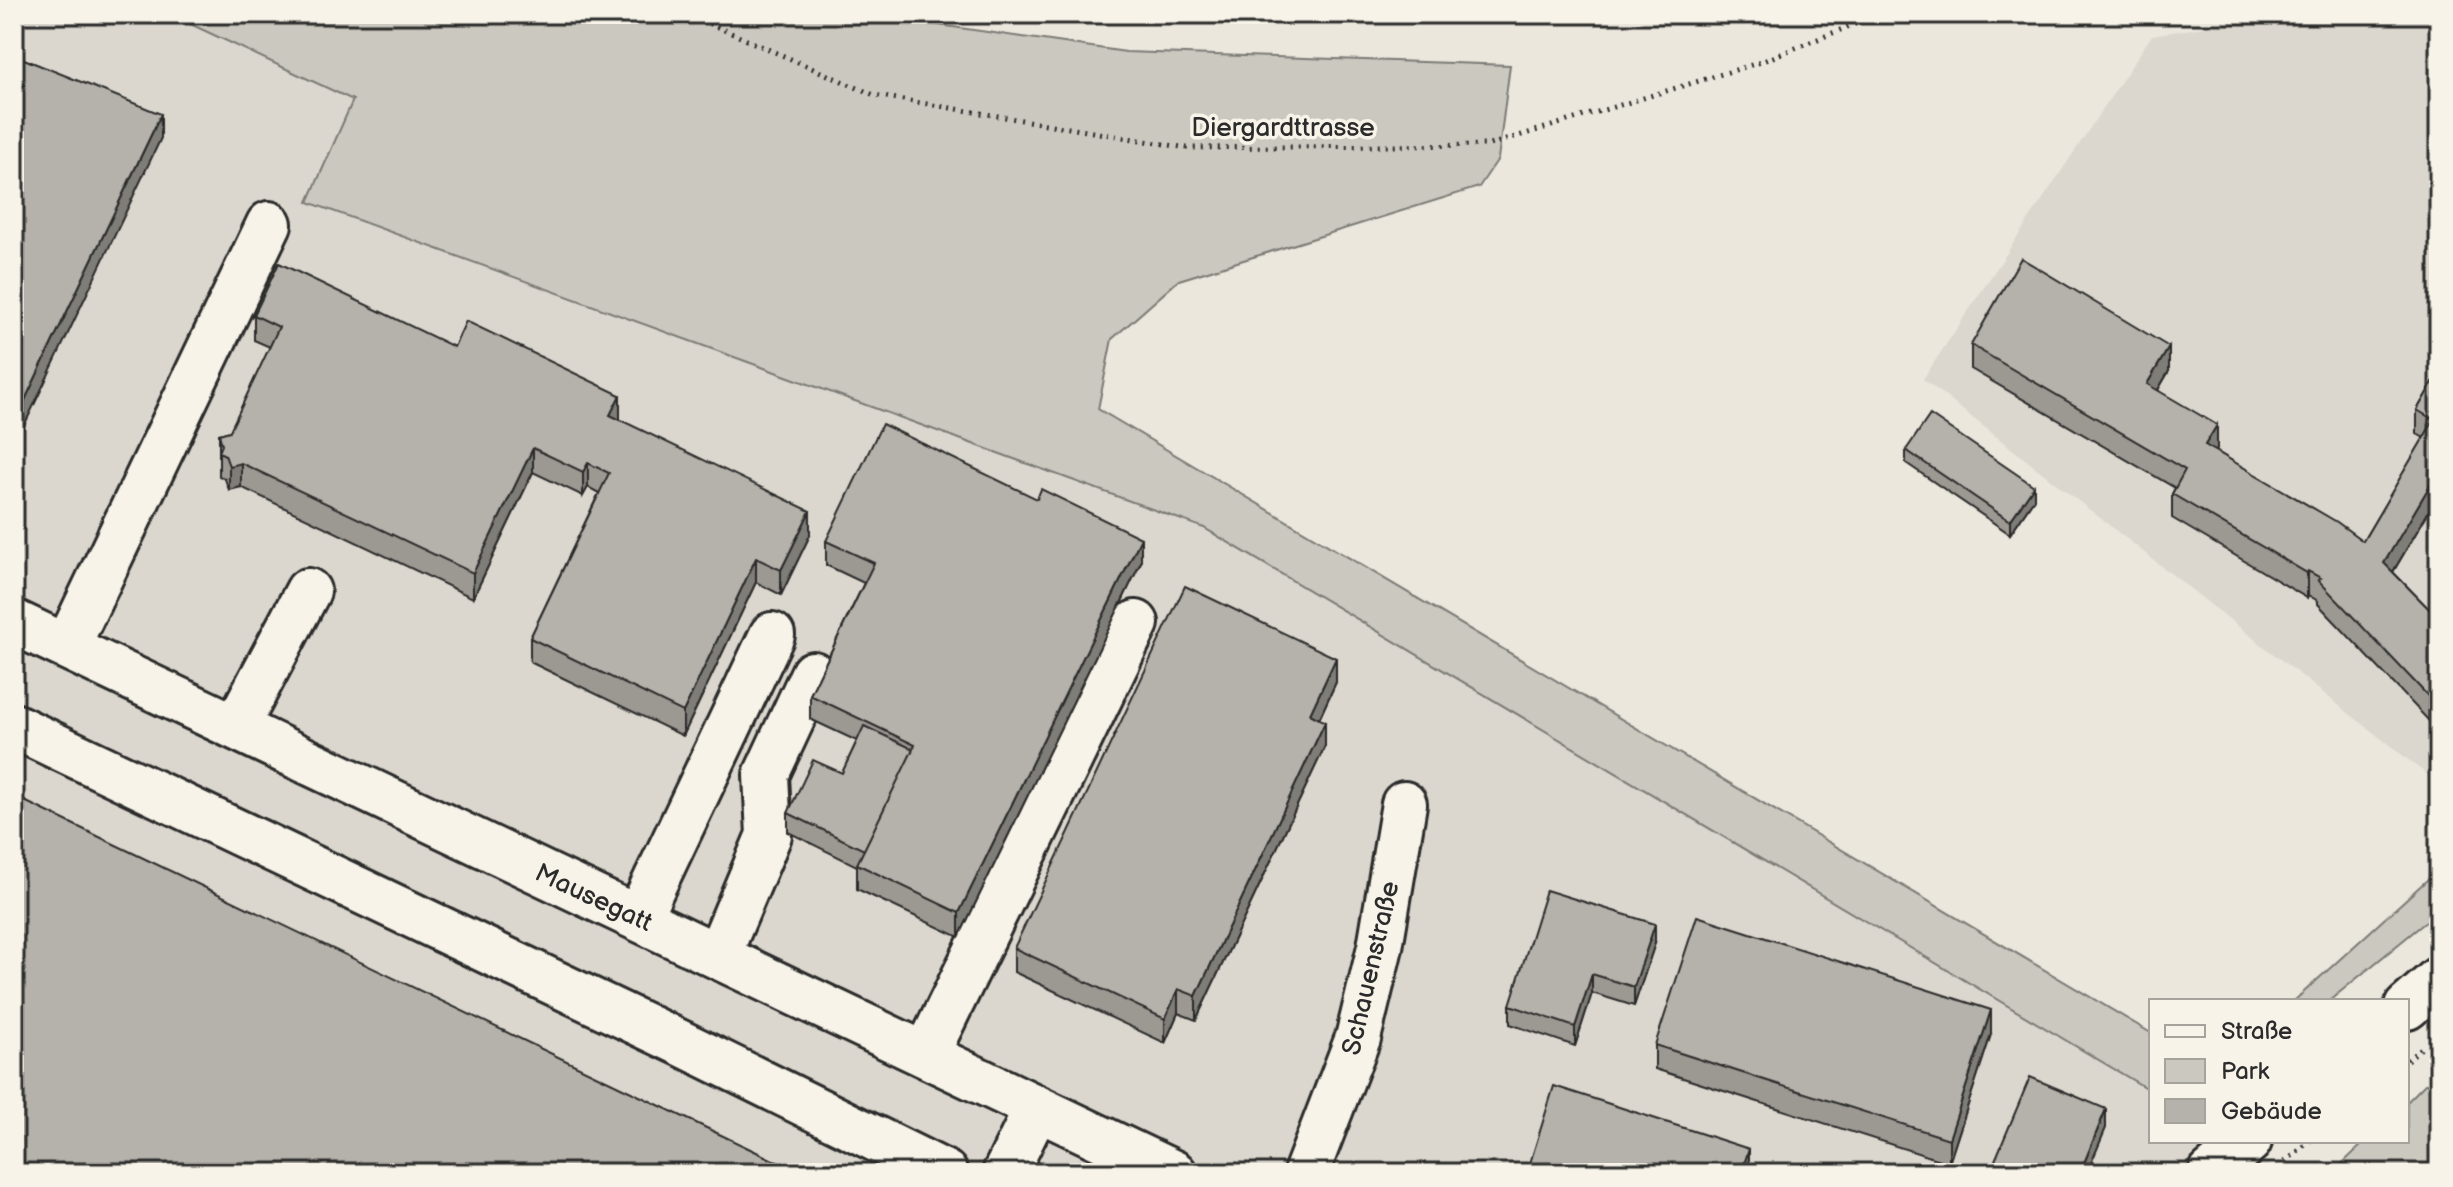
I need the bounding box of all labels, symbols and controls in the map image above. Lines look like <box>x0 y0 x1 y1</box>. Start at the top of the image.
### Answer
street label: Diergardttrasse <box>1191 113 1375 144</box>
street label: Mausegatt <box>530 858 657 939</box>
street label: Schauenstraße <box>1336 878 1407 1058</box>
legend <box>2149 999 2409 1143</box>
text: Straße <box>2221 1017 2292 1046</box>
text: Park <box>2221 1057 2269 1086</box>
text: Gebäude <box>2221 1097 2322 1126</box>

